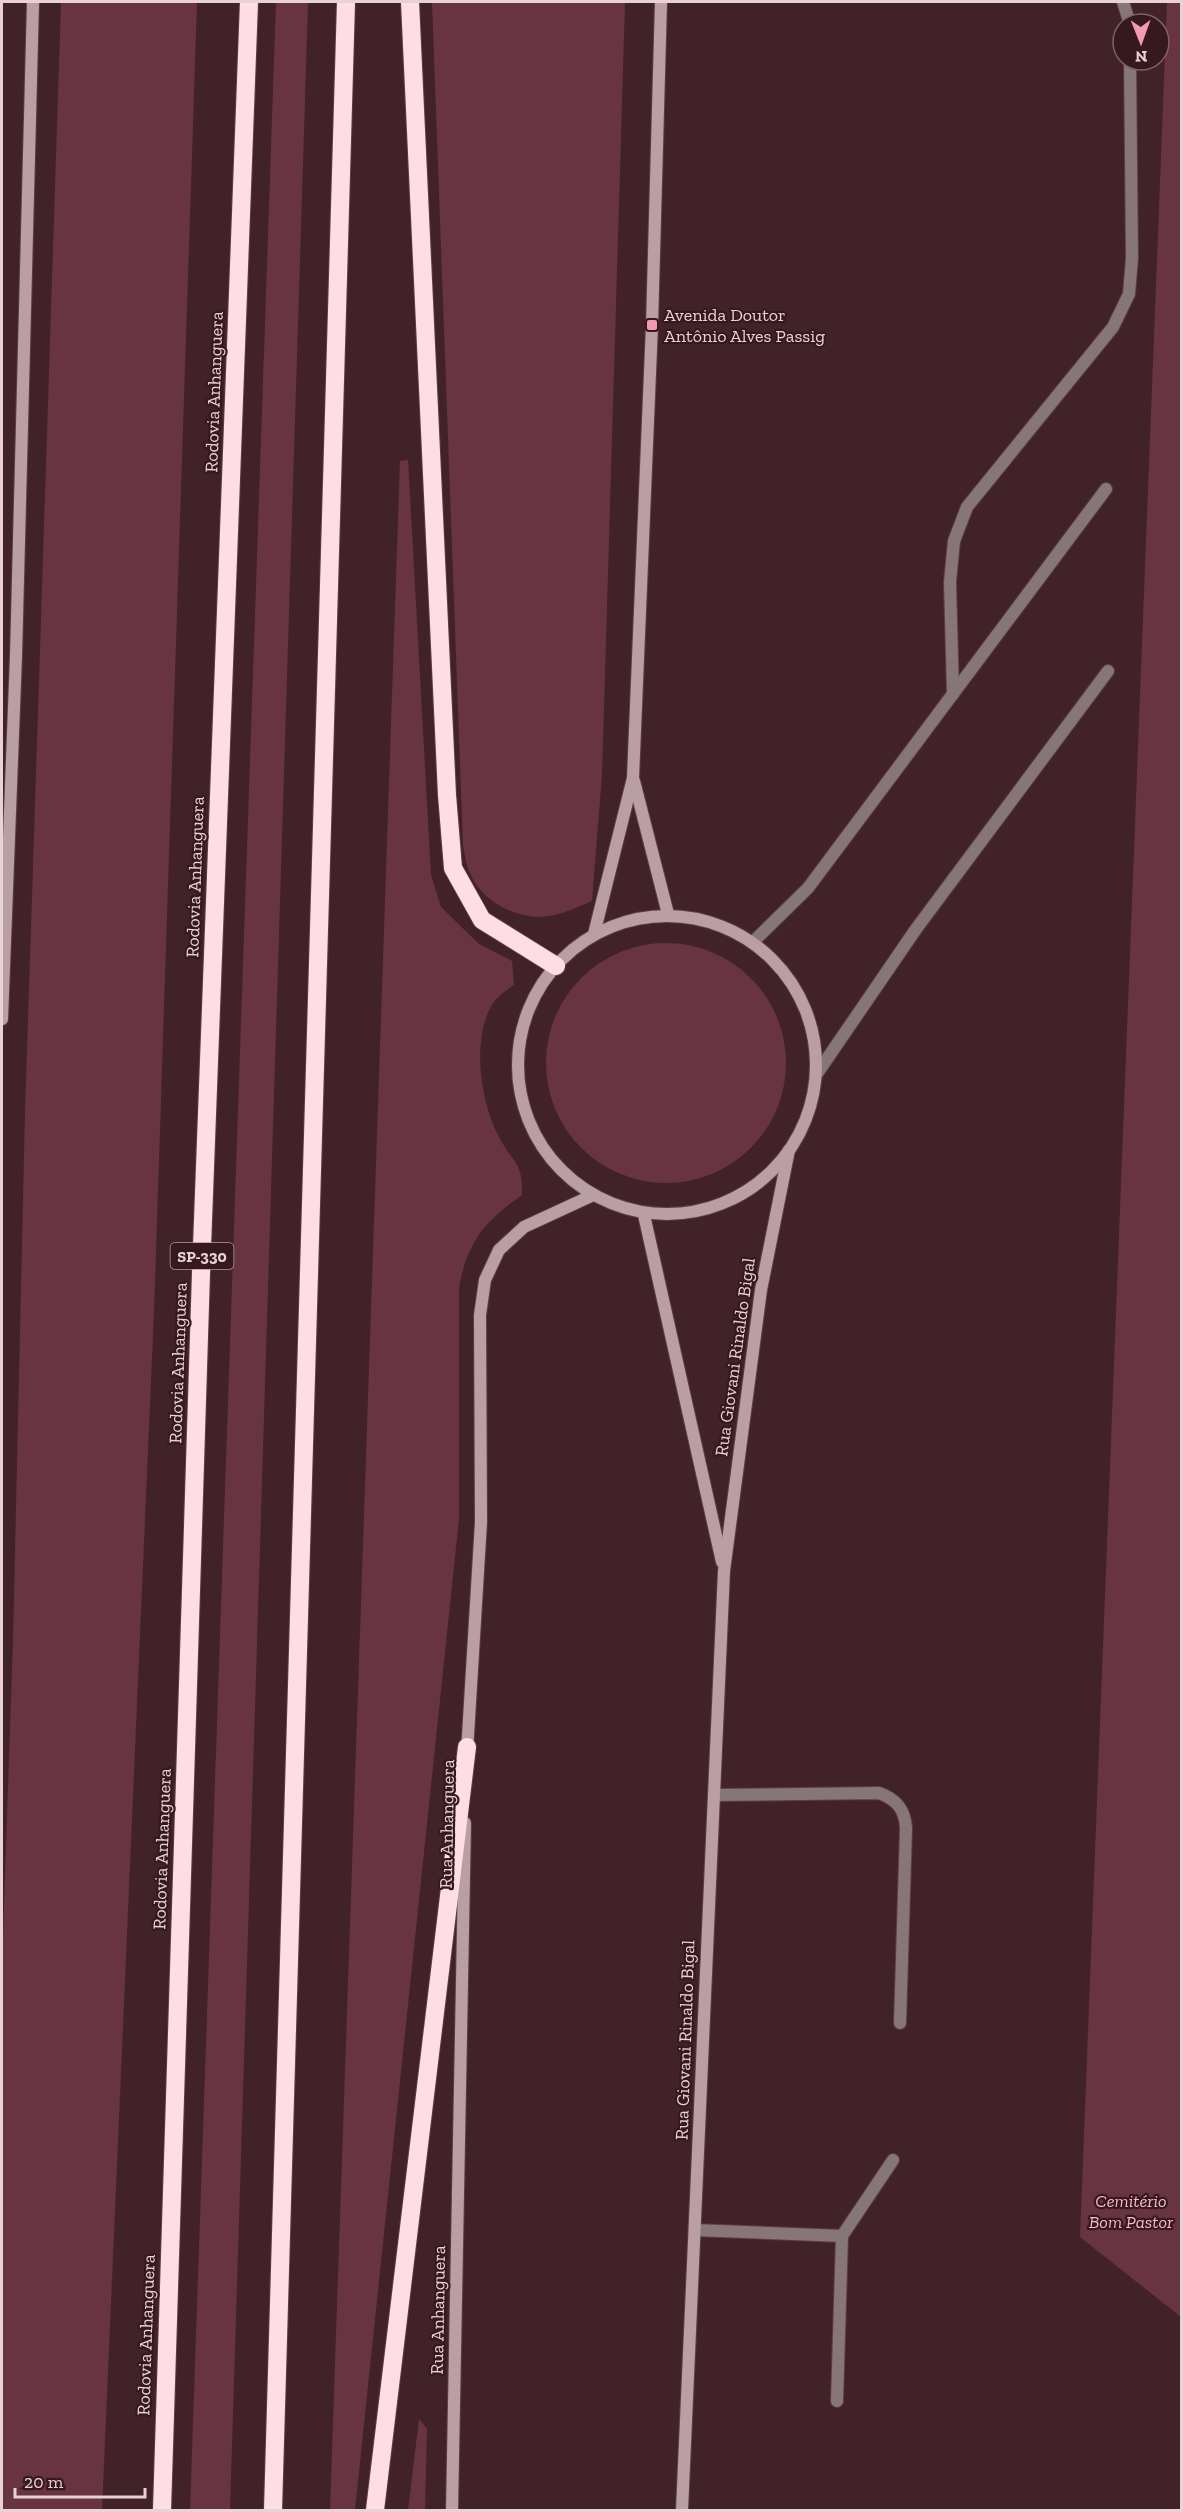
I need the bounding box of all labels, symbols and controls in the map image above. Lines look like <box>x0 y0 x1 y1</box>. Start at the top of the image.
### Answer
north arrow <box>1111 12 1171 72</box>
text: N <box>1135 47 1148 66</box>
place label: Avenida Doutor Antônio Alves Passig <box>664 304 825 347</box>
street label: Rodovia Anhanguera <box>200 311 228 473</box>
marker: Avenida Doutor Antônio Alves Passig <box>645 318 659 332</box>
street label: Rodovia Anhanguera <box>181 796 209 958</box>
road number: SP-330 <box>170 1243 234 1269</box>
street label: Rua Giovani Rinaldo Bigal <box>710 1256 760 1458</box>
street label: Rodovia Anhanguera <box>164 1282 192 1444</box>
street label: Rua Anhanguera <box>435 1759 459 1889</box>
street label: Rodovia Anhanguera <box>148 1768 176 1930</box>
street label: Rua Giovani Rinaldo Bigal <box>671 1939 699 2140</box>
park label: Cemitério Bom Pastor <box>1089 2190 1174 2233</box>
street label: Rua Anhanguera <box>426 2245 450 2375</box>
street label: Rodovia Anhanguera <box>132 2254 160 2416</box>
scale bar <box>15 2461 146 2499</box>
text: 20 m <box>24 2471 64 2493</box>

